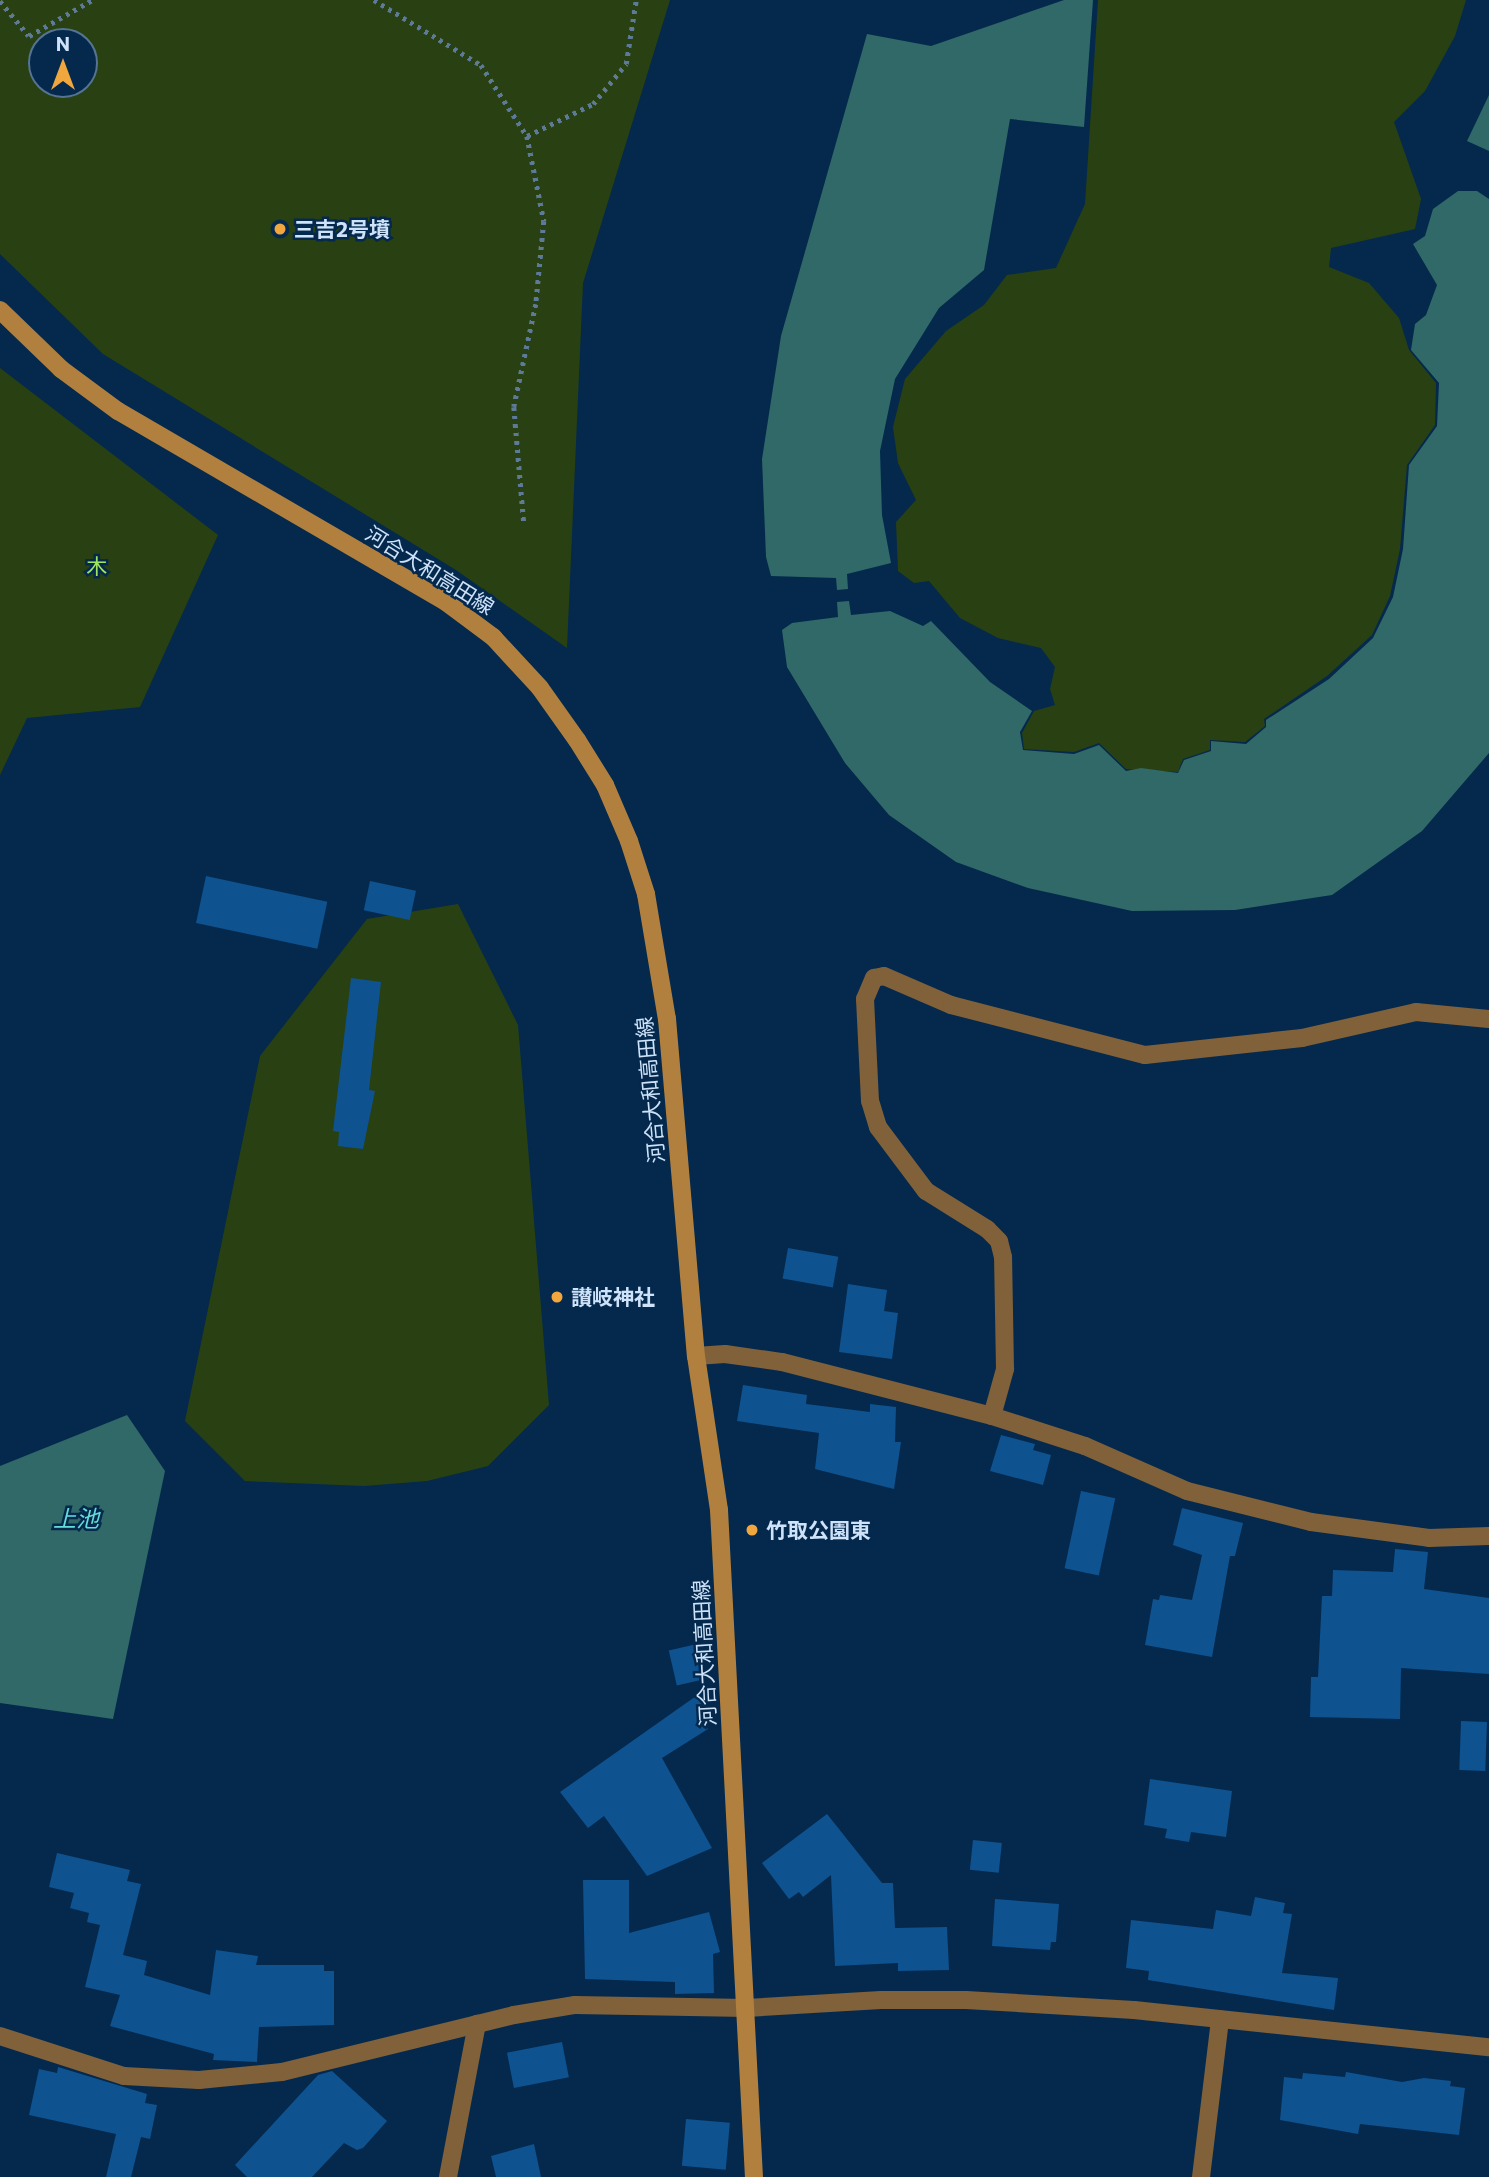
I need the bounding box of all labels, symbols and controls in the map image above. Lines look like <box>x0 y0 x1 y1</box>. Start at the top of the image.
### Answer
north arrow <box>28 28 98 98</box>
text: N <box>56 32 70 55</box>
place label: 三吉2号墳 <box>294 216 390 242</box>
marker: 三吉2号墳 <box>272 221 288 237</box>
street label: 河合大和高田線 <box>361 520 499 620</box>
park label: 木 <box>87 553 107 579</box>
street label: 河合大和高田線 <box>631 1016 669 1164</box>
place label: 讃岐神社 <box>571 1284 655 1310</box>
marker: 讃岐神社 <box>549 1289 565 1305</box>
water label: 上池 <box>53 1504 99 1532</box>
place label: 竹取公園東 <box>766 1517 871 1543</box>
marker: 竹取公園東 <box>744 1522 760 1538</box>
street label: 河合大和高田線 <box>688 1579 720 1727</box>

